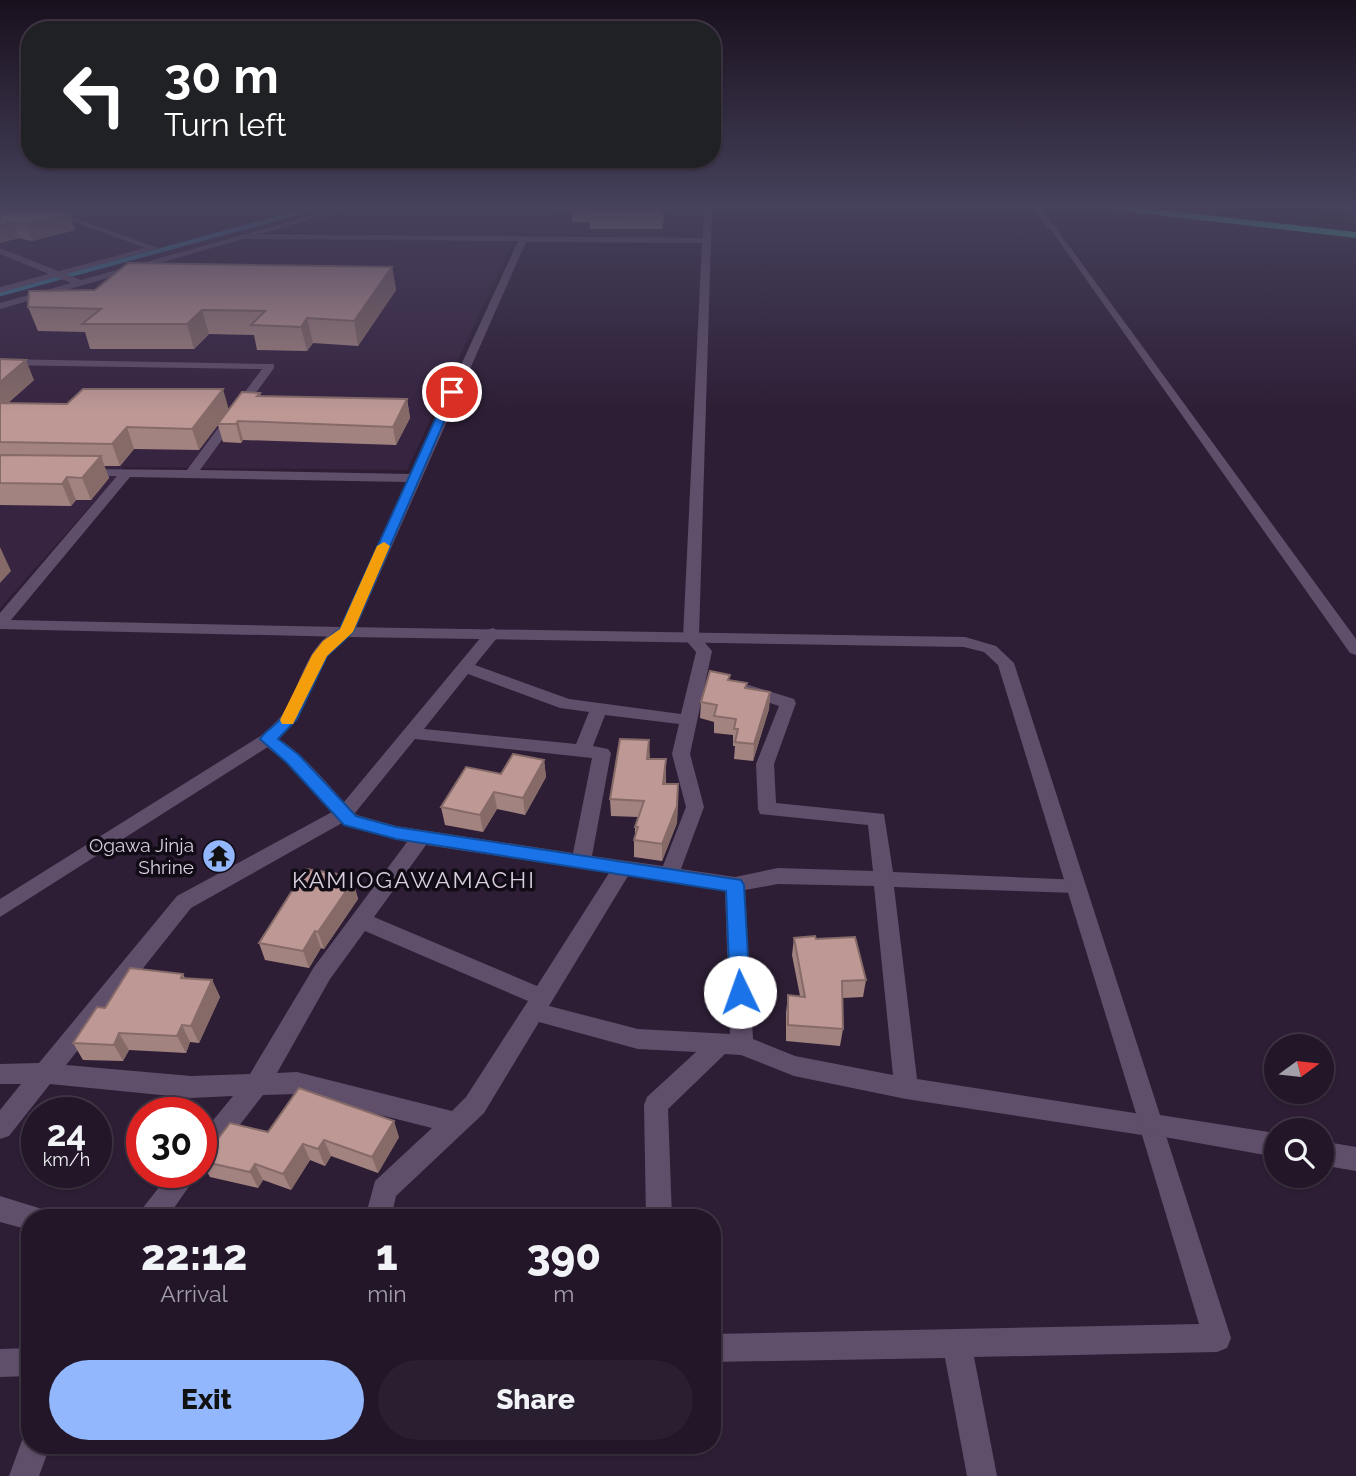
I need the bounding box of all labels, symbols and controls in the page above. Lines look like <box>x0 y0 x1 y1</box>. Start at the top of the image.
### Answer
text: 30 m <box>164 47 279 104</box>
icon: left <box>49 49 140 140</box>
text: Turn left <box>164 106 286 143</box>
pin <box>422 362 482 422</box>
icon: arrive <box>433 373 471 411</box>
place label: Ogawa Jinja Shrine <box>89 834 194 878</box>
temple icon: Ogawa Jinja Shrine <box>200 837 238 875</box>
district label: KAMIOGAWAMACHI <box>292 866 536 893</box>
position arrow <box>703 955 777 1029</box>
north arrow <box>1264 1034 1334 1104</box>
map controls <box>1264 1034 1334 1188</box>
speed limit sign: 30 <box>126 1097 217 1188</box>
text: 24 <box>47 1113 86 1154</box>
button: search <box>1264 1118 1334 1188</box>
text: km/h <box>43 1149 90 1170</box>
text: 22:12 <box>141 1231 247 1280</box>
text: 1 <box>376 1231 398 1280</box>
text: 390 <box>527 1231 601 1280</box>
text: Arrival <box>160 1280 228 1307</box>
text: min <box>367 1280 407 1307</box>
text: m <box>553 1280 574 1307</box>
button: Exit <box>49 1360 364 1440</box>
button: Share <box>378 1360 693 1440</box>

